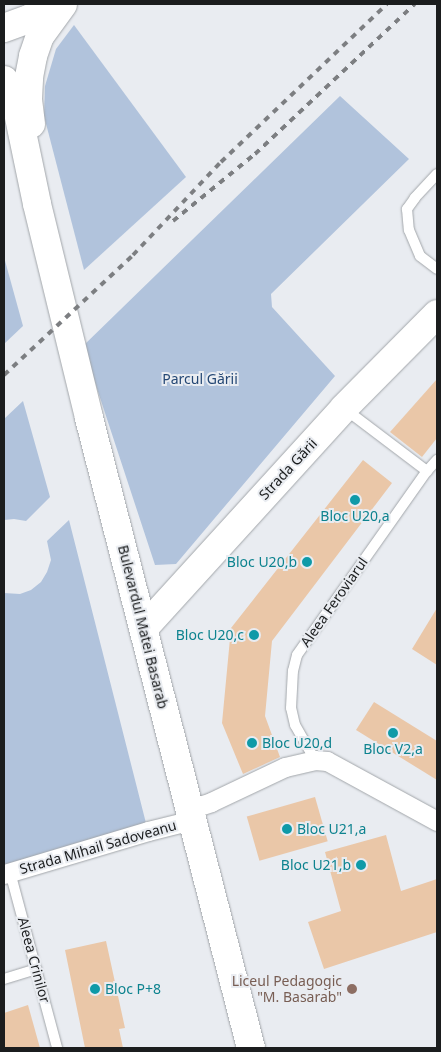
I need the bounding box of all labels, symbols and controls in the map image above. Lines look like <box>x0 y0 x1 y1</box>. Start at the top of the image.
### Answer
park label: Parcul Gării <box>162 371 238 387</box>
street label: Strada Gării <box>256 435 320 503</box>
marker: Bloc U20,a <box>349 494 361 506</box>
place label: Bloc U20,a <box>320 508 390 524</box>
street label: Bulevardul Matei Basarab <box>115 543 171 711</box>
place label: Bloc U20,b <box>227 554 297 570</box>
street label: Aleea Feroviarul <box>297 554 371 650</box>
marker: Bloc U20,b <box>301 556 313 568</box>
place label: Bloc U20,c <box>176 627 244 643</box>
marker: Bloc U20,c <box>248 629 260 641</box>
marker: Bloc V2,a <box>387 727 399 739</box>
place label: Bloc U20,d <box>262 735 332 751</box>
marker: Bloc U20,d <box>246 737 258 749</box>
place label: Bloc V2,a <box>363 741 423 757</box>
street label: Strada Mihail Sadoveanu <box>18 817 178 877</box>
place label: Bloc U21,a <box>297 821 366 837</box>
marker: Bloc U21,a <box>281 823 293 835</box>
place label: Bloc U21,b <box>281 857 351 873</box>
marker: Bloc U21,b <box>355 859 367 871</box>
street label: Aleea Crinilor <box>14 915 54 1005</box>
place label: Liceul Pedagogic "M. Basarab" <box>232 973 342 1006</box>
place label: Bloc P+8 <box>105 981 161 997</box>
marker: Bloc P+8 <box>89 983 101 995</box>
marker: Liceul Pedagogic "M. Basarab" <box>346 983 358 995</box>

